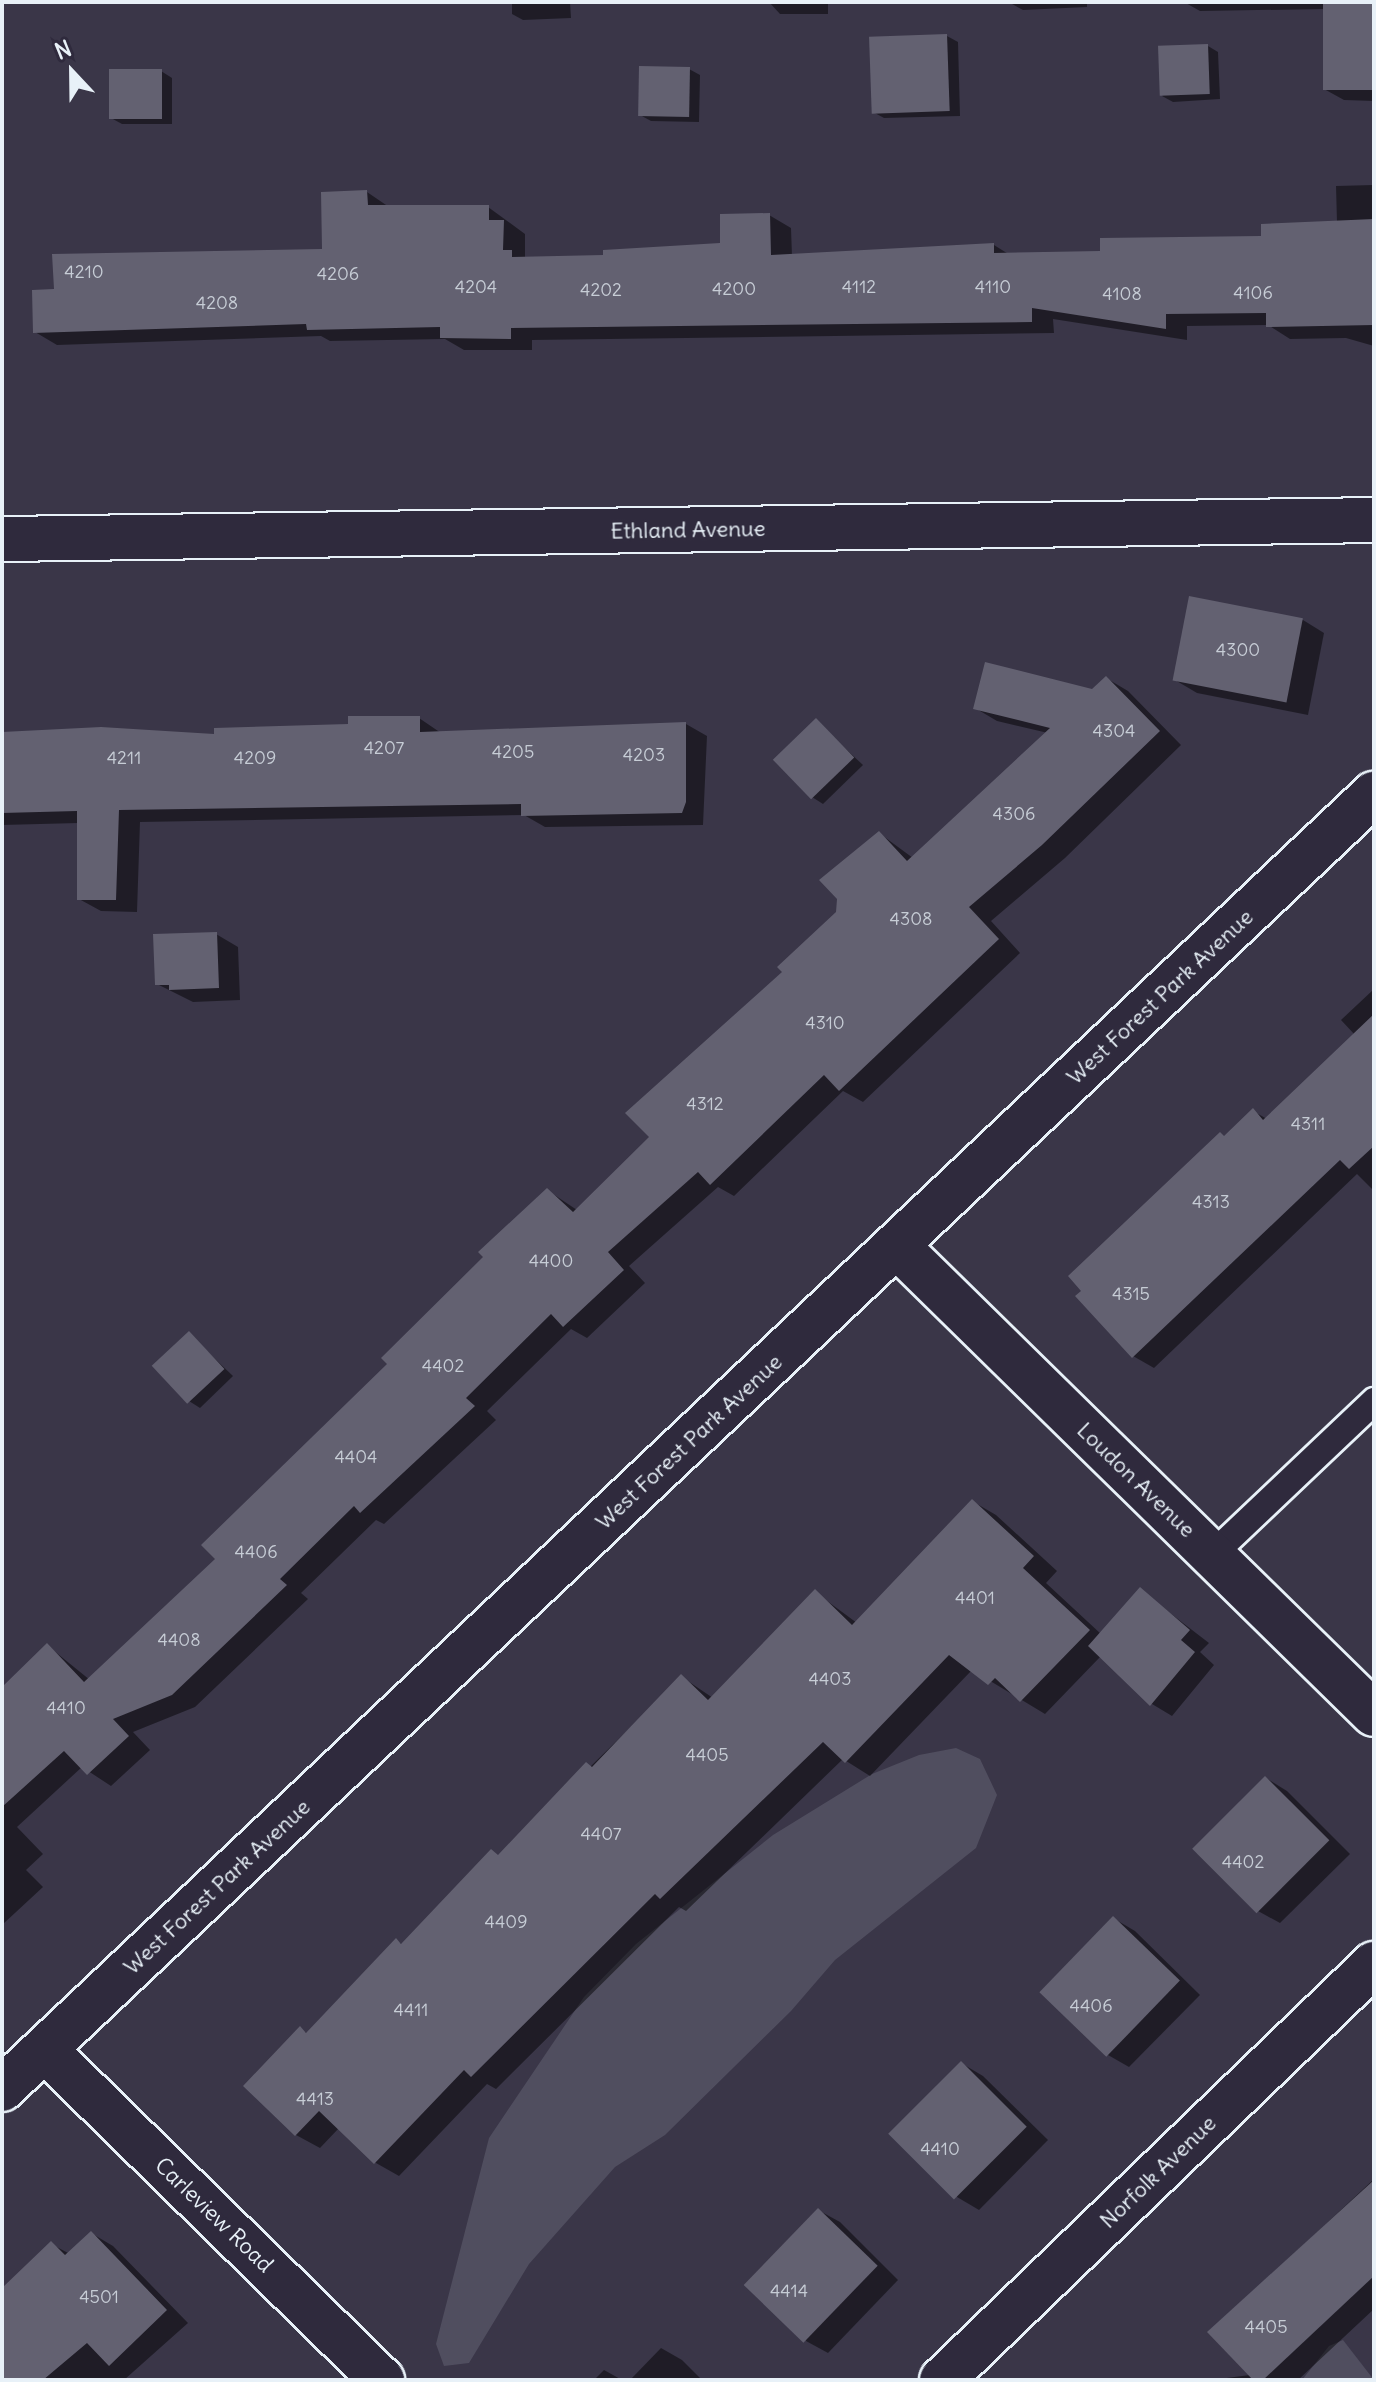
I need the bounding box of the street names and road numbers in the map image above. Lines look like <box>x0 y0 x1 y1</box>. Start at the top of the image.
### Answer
street label: Ethland Avenue <box>610 515 766 545</box>
street label: West Forest Park Avenue <box>1061 904 1259 1090</box>
street label: West Forest Park Avenue <box>590 1349 788 1535</box>
street label: Loudon Avenue <box>1071 1417 1201 1543</box>
street label: West Forest Park Avenue <box>118 1794 316 1980</box>
street label: Norfolk Avenue <box>1095 2110 1221 2234</box>
street label: Carleview Road <box>149 2152 279 2278</box>

